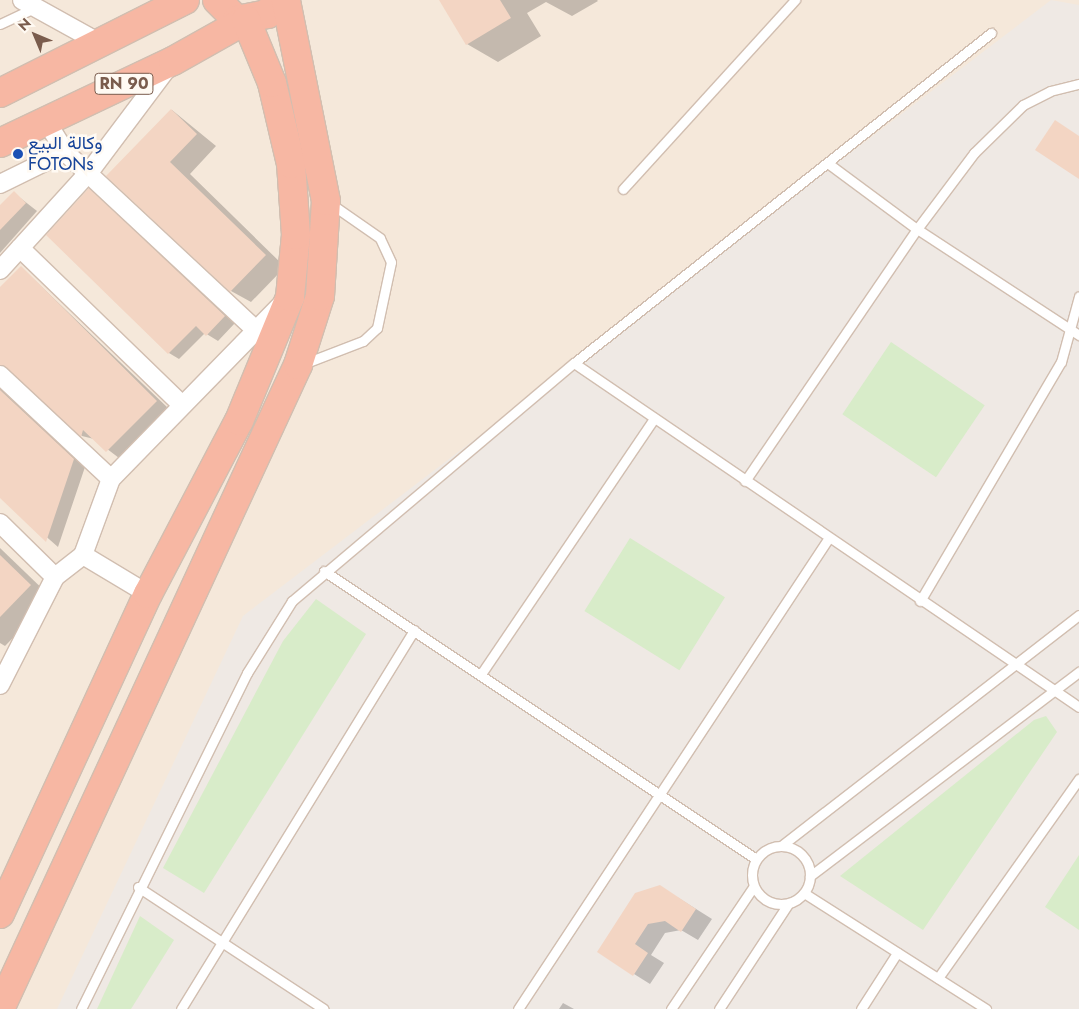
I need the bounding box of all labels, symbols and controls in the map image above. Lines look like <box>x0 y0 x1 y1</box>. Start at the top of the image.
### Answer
north arrow <box>10 10 60 60</box>
text: N <box>13 13 35 35</box>
road number: RN 90 <box>94 70 154 98</box>
place label: وكالة البيع FOTONs <box>28 133 103 176</box>
marker: وكالة البيع FOTONs <box>12 148 24 160</box>

